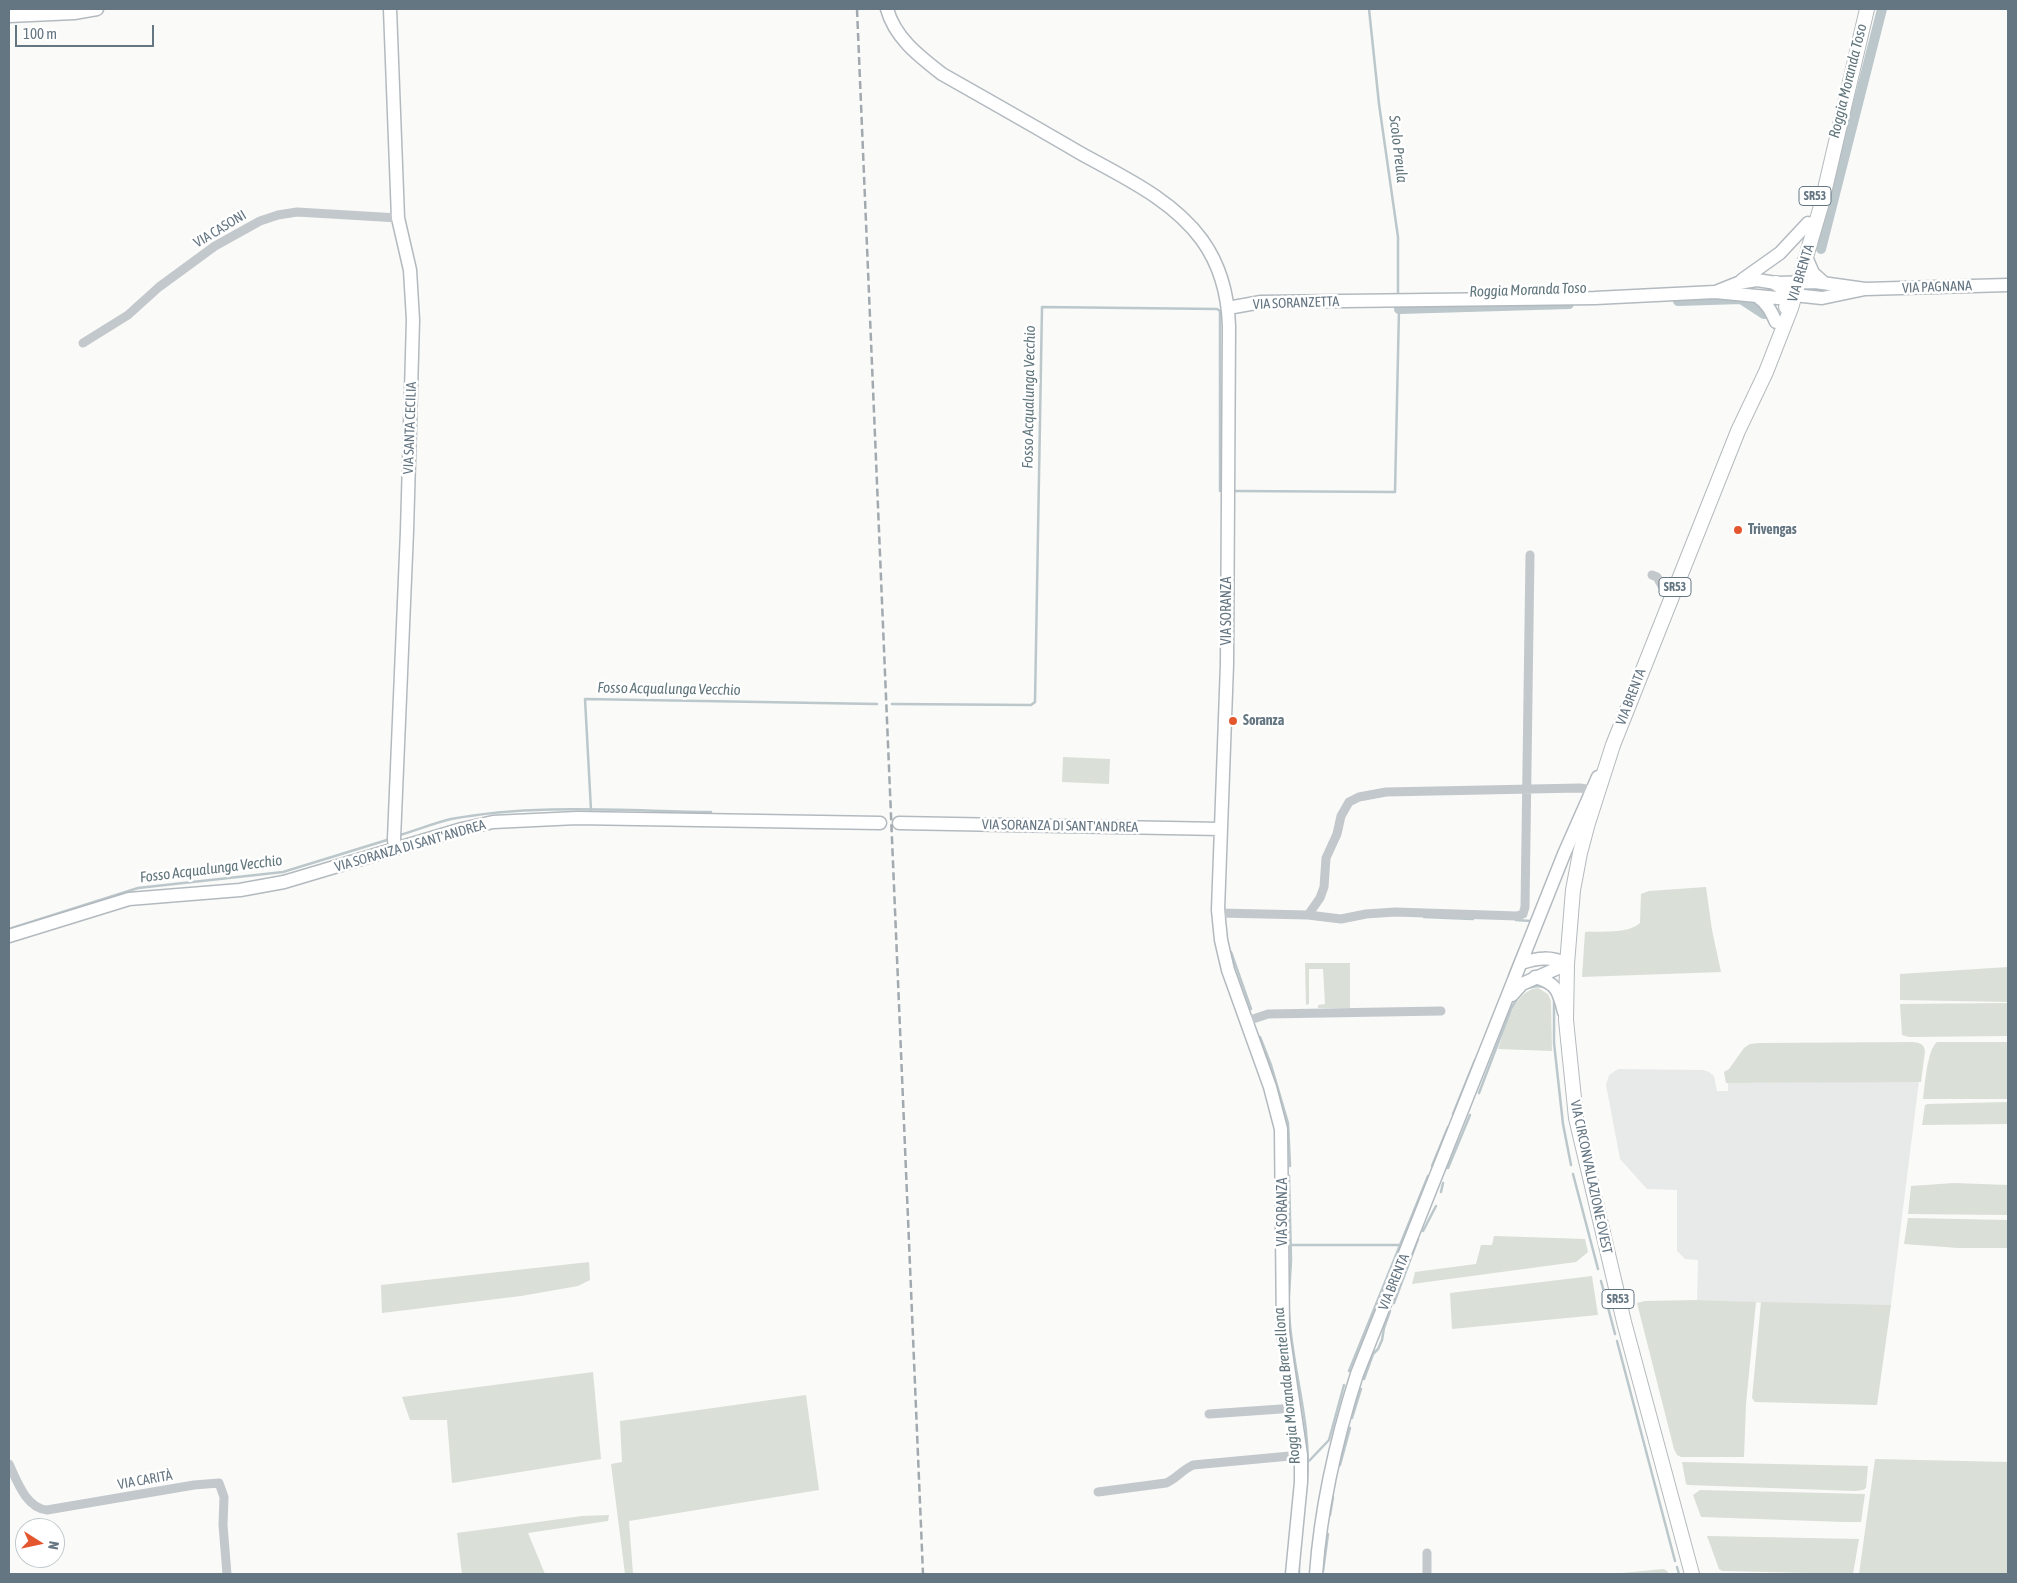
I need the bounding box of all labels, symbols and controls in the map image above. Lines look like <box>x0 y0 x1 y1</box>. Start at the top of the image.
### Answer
scale bar <box>18 15 156 47</box>
water label: Roggia Moranda Toso <box>1825 22 1871 140</box>
text: 100 m <box>23 25 57 42</box>
water label: Scolo Preula <box>1385 114 1411 184</box>
road number: SR53 <box>1799 187 1831 206</box>
street label: VIA CASONI <box>191 207 249 251</box>
street label: VIA BRENTA <box>1784 242 1818 304</box>
street label: VIA PAGNANA <box>1902 277 1972 297</box>
water label: Roggia Moranda Toso <box>1469 279 1587 301</box>
street label: VIA SORANZETTA <box>1253 293 1339 313</box>
water label: Fosso Acqualunga Vecchio <box>1019 325 1039 469</box>
street label: VIA SANTA CECILIA <box>400 381 420 475</box>
place label: Trivengas <box>1748 522 1797 538</box>
marker: Trivengas <box>1732 524 1744 536</box>
street label: VIA SORANZA <box>1219 577 1235 645</box>
road number: SR53 <box>1659 578 1691 596</box>
street label: VIA BRENTA <box>1612 666 1650 728</box>
water label: Fosso Acqualunga Vecchio <box>597 679 741 699</box>
place label: Soranza <box>1243 713 1284 729</box>
marker: Soranza <box>1227 715 1239 727</box>
street label: VIA SORANZA DI SANT'ANDREA <box>333 816 487 876</box>
street label: VIA SORANZA DI SANT'ANDREA <box>982 816 1138 836</box>
water label: Fosso Acqualunga Vecchio <box>139 851 283 887</box>
street label: VIA CIRCONVALLAZIONE OVEST <box>1567 1099 1615 1255</box>
street label: VIA SORANZA <box>1275 1178 1291 1246</box>
street label: VIA BRENTA <box>1375 1251 1413 1313</box>
road number: SR53 <box>1602 1290 1634 1308</box>
water label: Roggia Moranda Brentellona <box>1270 1307 1304 1465</box>
street label: VIA CARITÀ <box>116 1467 174 1493</box>
north arrow <box>15 1518 65 1568</box>
text: N <box>45 1540 62 1551</box>

